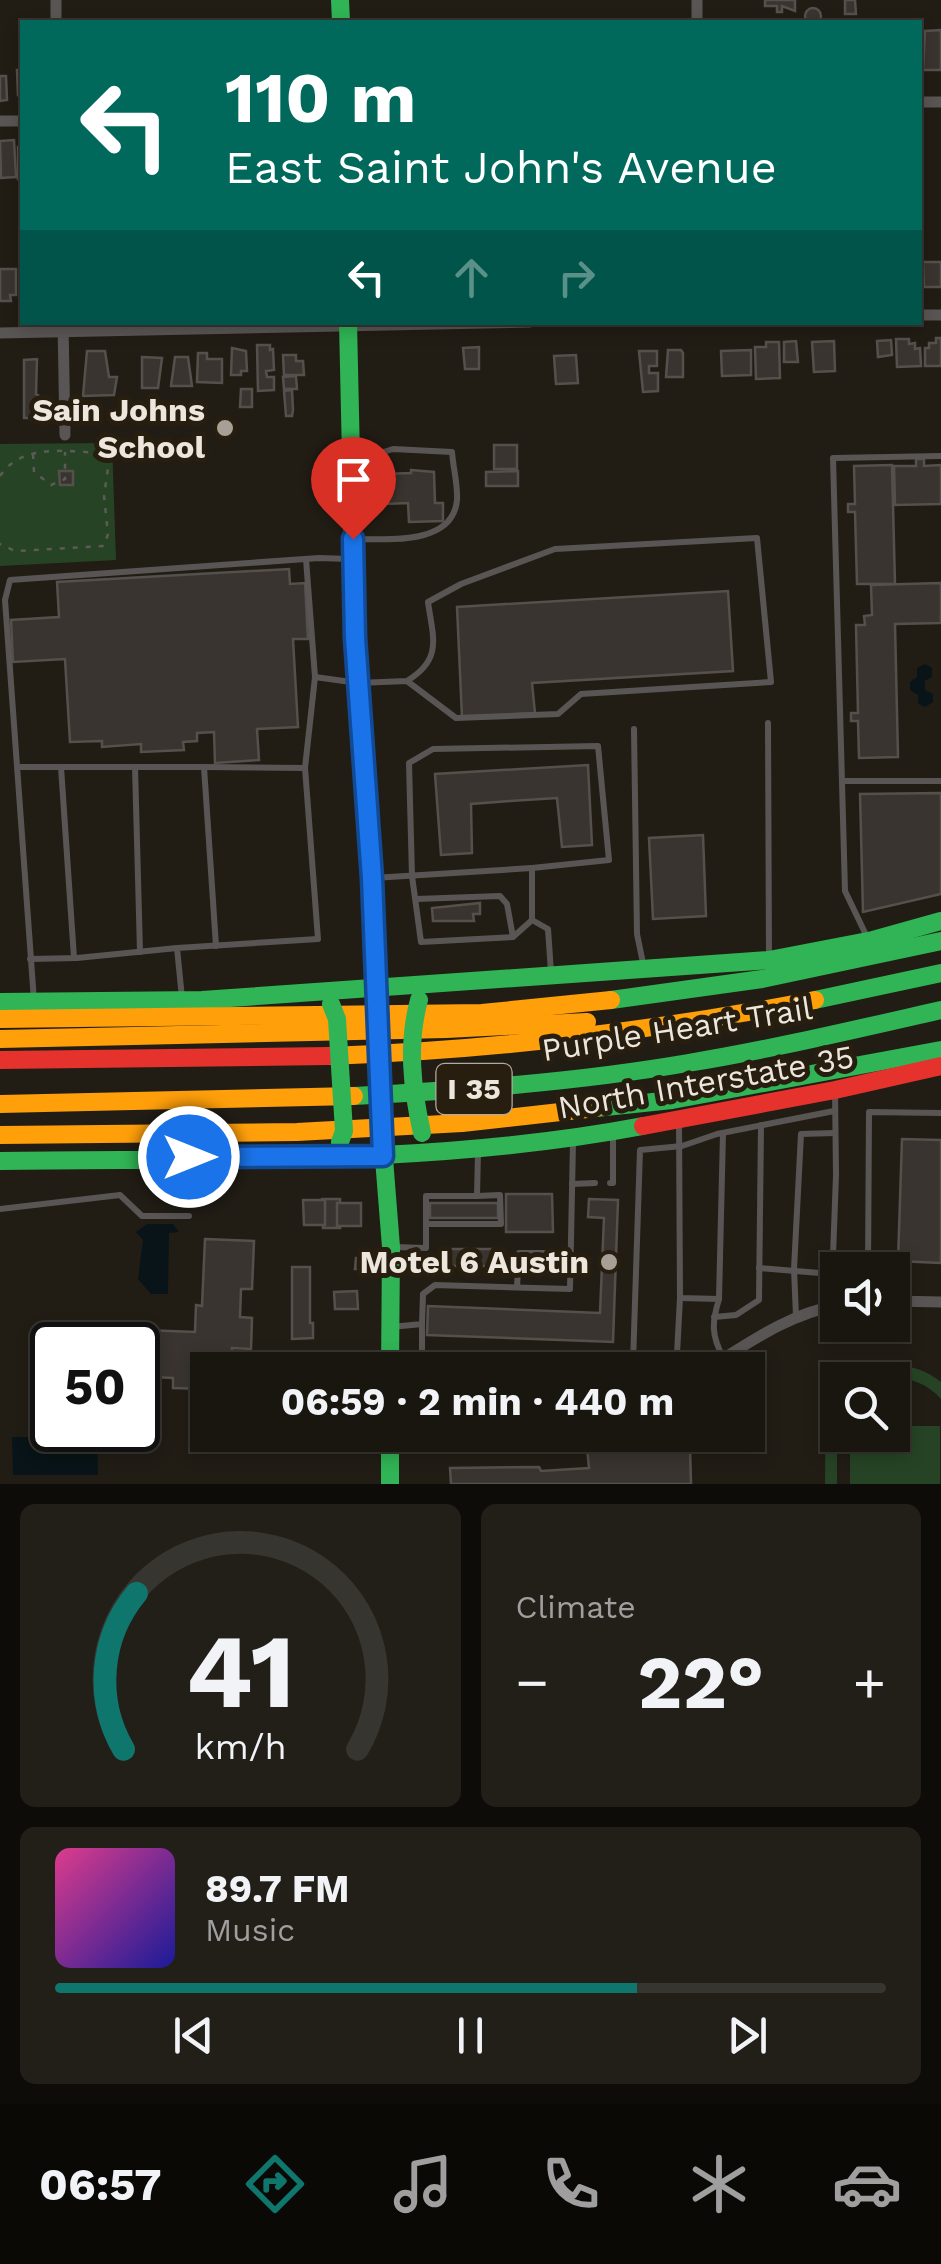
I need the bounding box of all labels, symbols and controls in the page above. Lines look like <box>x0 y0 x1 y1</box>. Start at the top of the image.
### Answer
text: 110 m <box>225 57 416 139</box>
icon: left <box>60 60 190 190</box>
text: East Saint John's Avenue <box>225 141 777 194</box>
icon: left <box>339 250 394 305</box>
icon: ahead <box>444 250 499 305</box>
icon: right <box>549 250 604 305</box>
place label: Sain Johns School <box>33 391 206 466</box>
marker: Sain Johns School <box>214 417 236 439</box>
pin <box>311 437 396 540</box>
icon: arrive <box>326 452 381 507</box>
street label: Purple Heart Trail <box>539 989 815 1069</box>
street label: North Interstate 35 <box>555 1037 857 1127</box>
road number: I 35 <box>436 1064 512 1114</box>
position arrow <box>137 1105 241 1209</box>
place label: Motel 6 Austin <box>360 1243 589 1281</box>
marker: Motel 6 Austin <box>598 1251 620 1273</box>
map controls <box>820 1252 910 1452</box>
button: sound <box>820 1252 910 1342</box>
speed limit sign: 50 <box>30 1322 160 1452</box>
button: search <box>820 1362 910 1452</box>
text: 06:59 · 2 min · 440 m <box>281 1380 674 1424</box>
text: Climate <box>516 1588 636 1626</box>
text: 41 <box>186 1610 295 1732</box>
text: 22° <box>637 1638 764 1726</box>
text: − <box>516 1650 549 1714</box>
text: + <box>853 1650 886 1714</box>
text: km/h <box>194 1726 286 1768</box>
text: 89.7 FM <box>205 1867 350 1911</box>
text: Music <box>205 1911 295 1949</box>
icon: previous <box>166 2008 221 2063</box>
icon: pause <box>443 2008 498 2063</box>
icon: next <box>720 2008 775 2063</box>
icon: directions <box>240 2149 310 2219</box>
icon: music <box>388 2149 458 2219</box>
icon: phone <box>536 2149 606 2219</box>
icon: climate <box>684 2149 754 2219</box>
icon: car <box>832 2149 902 2219</box>
text: 06:57 <box>39 2158 162 2211</box>

